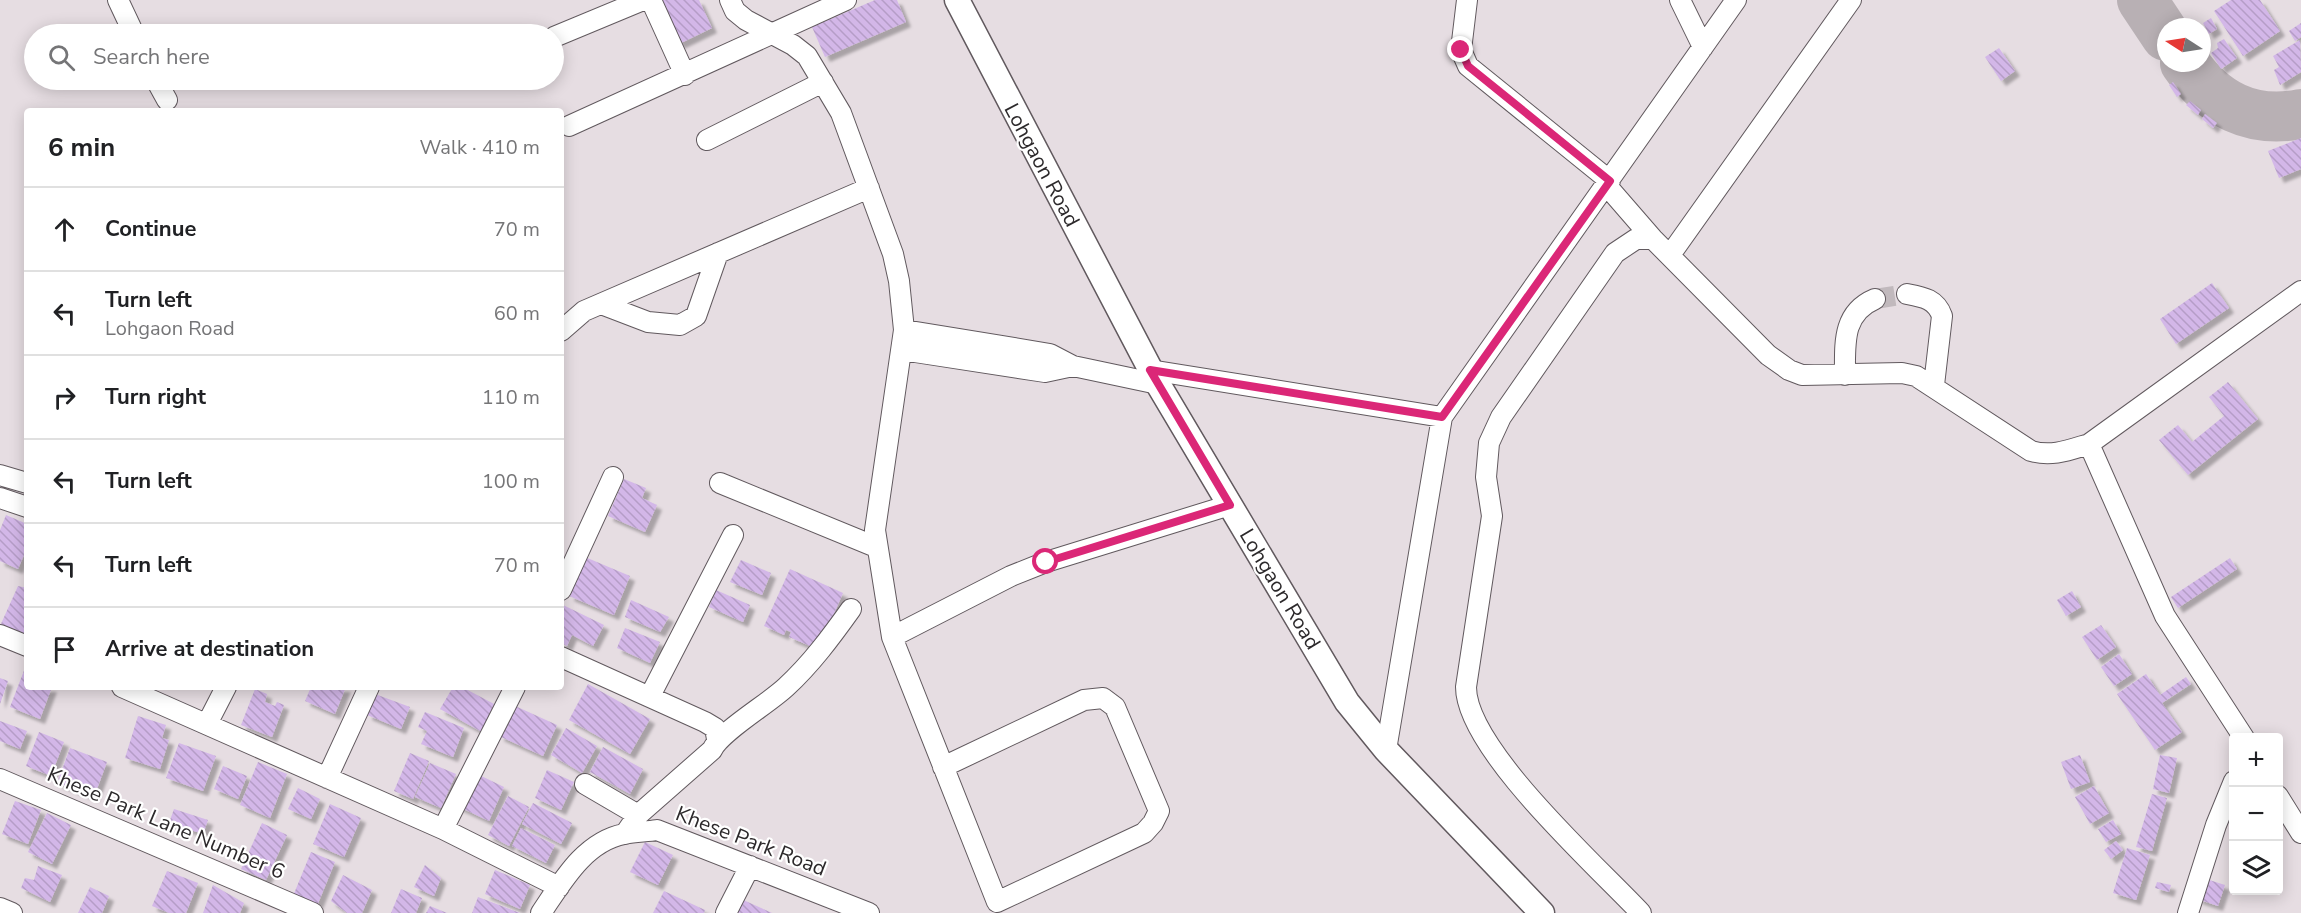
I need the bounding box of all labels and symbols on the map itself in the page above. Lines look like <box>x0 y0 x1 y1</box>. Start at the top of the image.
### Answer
north arrow <box>2157 18 2211 72</box>
route end <box>1447 36 1473 62</box>
street label: Lohgaon Road <box>998 98 1086 232</box>
street label: Lohgaon Road <box>1233 523 1327 655</box>
route start <box>1032 548 1058 574</box>
street label: Khese Park Lane Number 6 <box>43 760 289 886</box>
street label: Khese Park Road <box>672 799 830 883</box>

